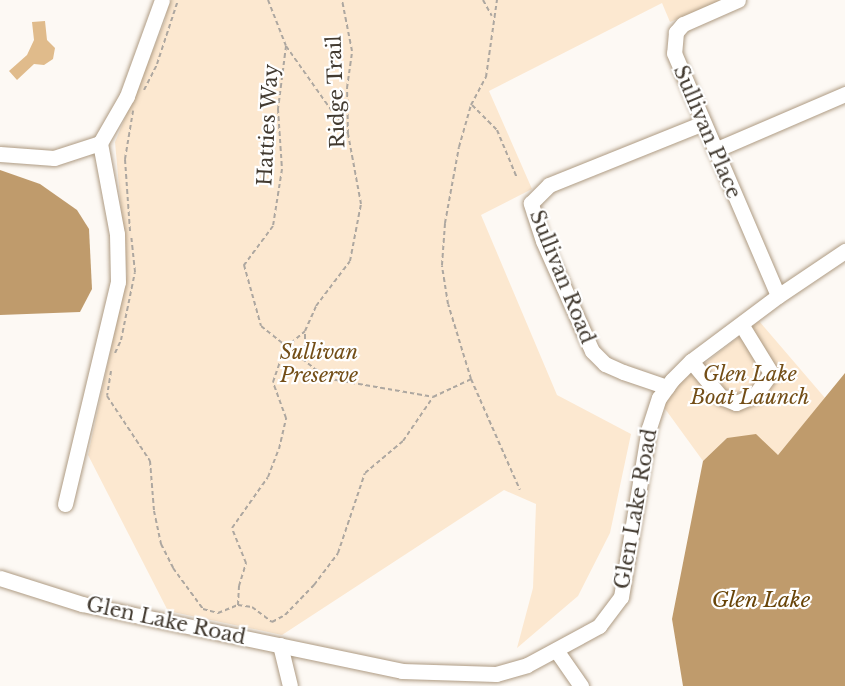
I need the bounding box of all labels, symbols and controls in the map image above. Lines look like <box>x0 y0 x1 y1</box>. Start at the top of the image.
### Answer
street label: Ridge Trail <box>322 35 350 149</box>
street label: Sullivan Place <box>668 62 746 202</box>
street label: Hatties Way <box>253 63 283 187</box>
street label: Sullivan Road <box>524 207 600 347</box>
park label: Sullivan Preserve <box>280 340 358 387</box>
park label: Glen Lake Boat Launch <box>690 363 810 410</box>
street label: Glen Lake Road <box>610 427 662 591</box>
water label: Glen Lake <box>711 587 811 613</box>
street label: Glen Lake Road <box>84 592 248 650</box>

